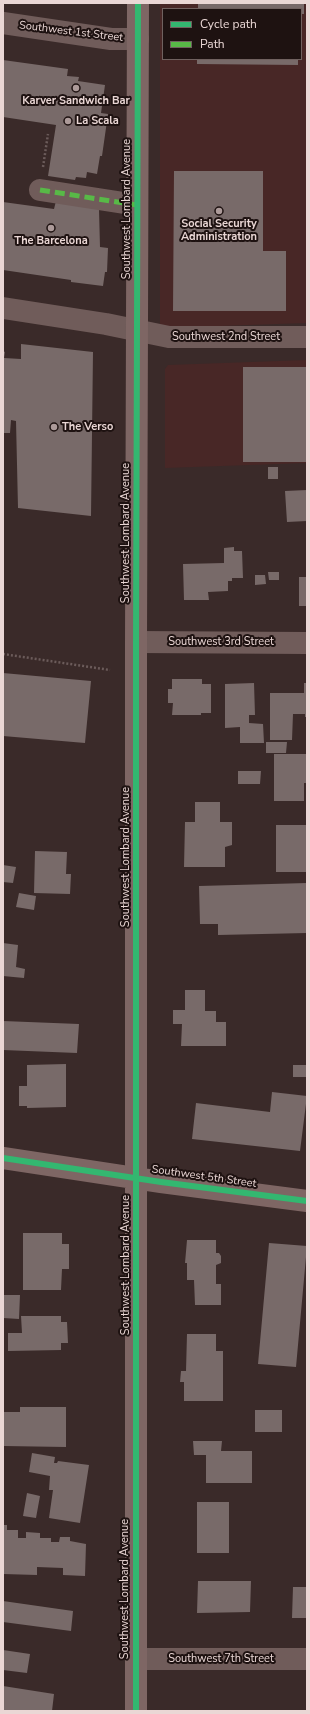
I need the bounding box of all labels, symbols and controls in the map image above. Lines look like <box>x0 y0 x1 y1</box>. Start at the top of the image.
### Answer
legend <box>162 8 302 60</box>
text: Cycle path <box>200 16 257 32</box>
street label: Southwest 1st Street <box>18 19 124 45</box>
text: Path <box>200 36 225 52</box>
marker: Karver Sandwich Bar <box>71 83 81 93</box>
place label: Karver Sandwich Bar <box>22 94 130 108</box>
place label: La Scala <box>76 114 119 128</box>
marker: La Scala <box>63 116 73 126</box>
street label: Southwest Lombard Avenue <box>120 139 134 279</box>
marker: Social Security Administration <box>214 206 224 216</box>
place label: Social Security Administration <box>181 217 257 243</box>
marker: The Barcelona <box>46 223 56 233</box>
place label: The Barcelona <box>14 234 88 248</box>
street label: Southwest 2nd Street <box>172 330 280 344</box>
place label: The Verso <box>62 420 113 434</box>
marker: The Verso <box>49 422 59 432</box>
street label: Southwest Lombard Avenue <box>119 463 133 603</box>
street label: Southwest 3rd Street <box>168 635 274 649</box>
street label: Southwest Lombard Avenue <box>119 787 133 927</box>
street label: Southwest 5th Street <box>151 1163 257 1191</box>
street label: Southwest Lombard Avenue <box>119 1195 133 1335</box>
street label: Southwest Lombard Avenue <box>118 1519 132 1659</box>
street label: Southwest 7th Street <box>168 1652 274 1666</box>

